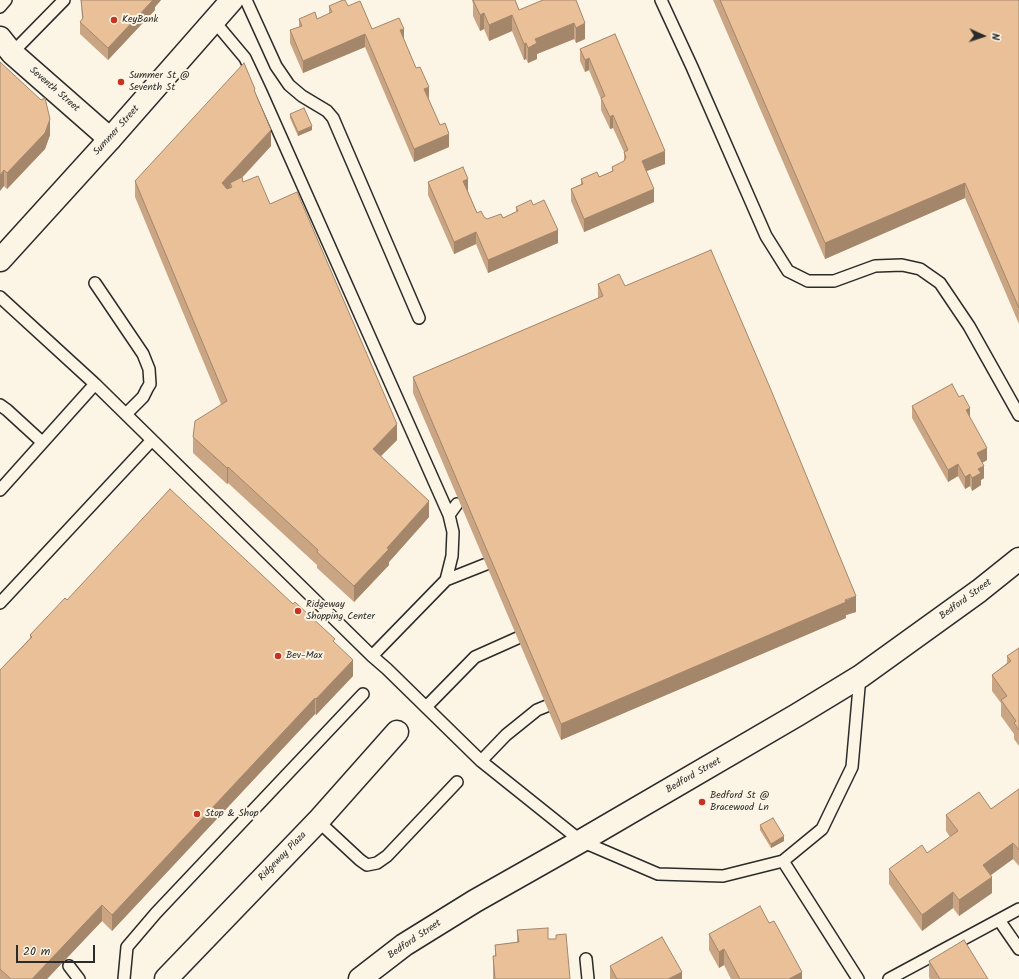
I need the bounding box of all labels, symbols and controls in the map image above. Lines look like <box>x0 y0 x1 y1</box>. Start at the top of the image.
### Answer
place label: KeyBank <box>122 14 158 26</box>
marker: KeyBank <box>109 15 119 25</box>
north arrow <box>963 16 1003 56</box>
text: N <box>986 33 1004 41</box>
street label: Seventh Street <box>26 65 82 115</box>
place label: Summer St @ Seventh St <box>129 70 190 94</box>
marker: Summer St @ Seventh St <box>116 77 126 87</box>
street label: Summer Street <box>91 103 143 159</box>
street label: Bedford Street <box>937 577 995 623</box>
place label: Ridgeway Shopping Center <box>306 599 375 622</box>
marker: Ridgeway Shopping Center <box>293 606 303 616</box>
place label: Bev-Max <box>286 650 323 662</box>
marker: Bev-Max <box>273 651 283 661</box>
street label: Bedford Street <box>664 755 724 797</box>
place label: Bedford St @ Bracewood Ln <box>710 790 769 814</box>
marker: Bedford St @ Bracewood Ln <box>697 797 707 807</box>
place label: Stop & Shop <box>205 808 259 820</box>
marker: Stop & Shop <box>192 809 202 819</box>
street label: Ridgeway Plaza <box>256 830 310 884</box>
street label: Bedford Street <box>386 918 444 962</box>
scale bar <box>18 937 97 963</box>
text: 20 m <box>23 942 50 961</box>

